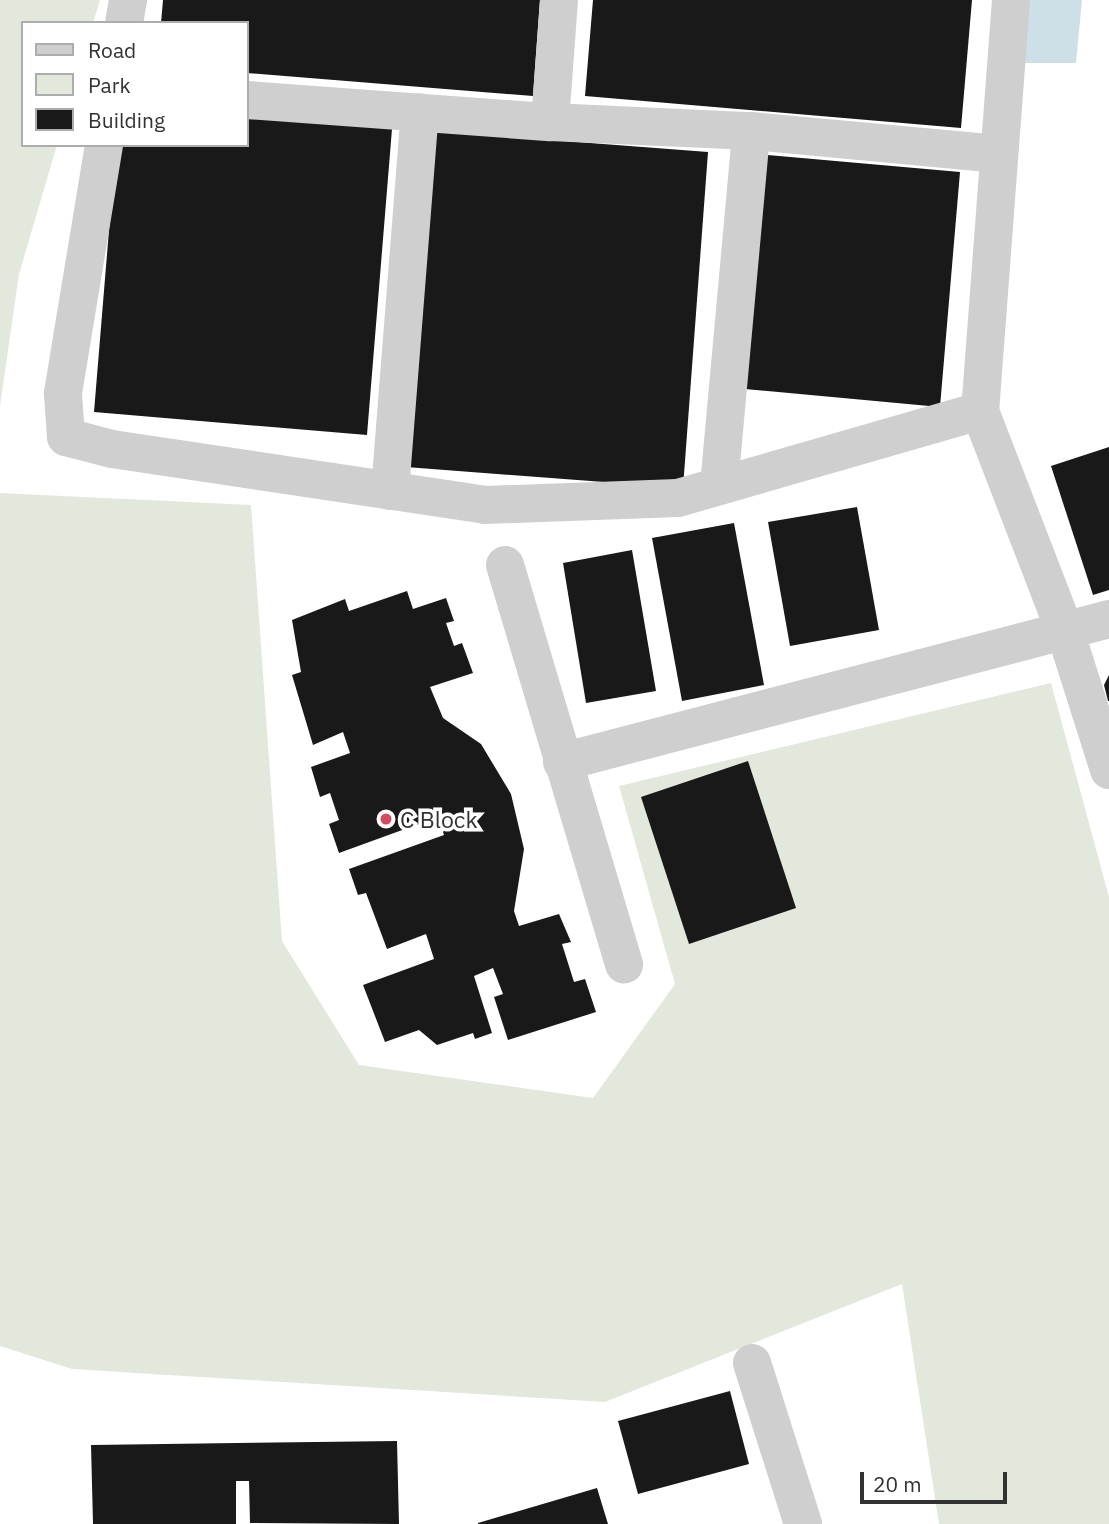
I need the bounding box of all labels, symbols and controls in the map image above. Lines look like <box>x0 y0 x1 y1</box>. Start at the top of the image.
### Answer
legend <box>21 21 248 147</box>
text: Road <box>88 36 136 64</box>
text: Park <box>88 71 131 99</box>
text: Building <box>88 106 165 134</box>
place label: C Block <box>400 805 478 833</box>
marker: C Block <box>378 811 394 827</box>
scale bar <box>864 1458 1011 1502</box>
text: 20 m <box>873 1470 922 1498</box>

